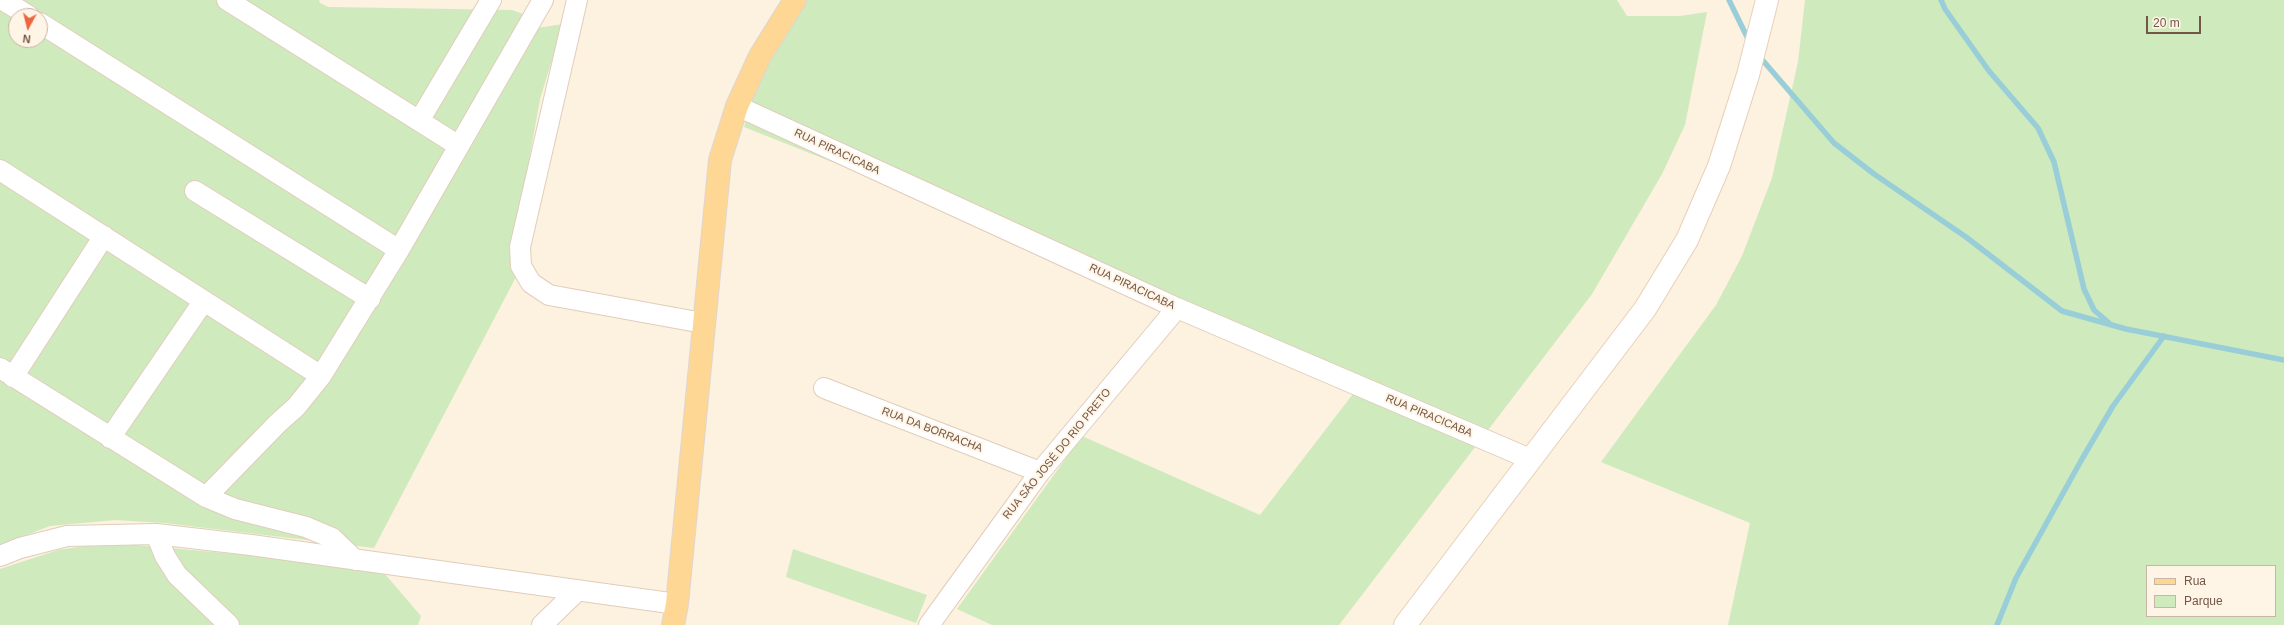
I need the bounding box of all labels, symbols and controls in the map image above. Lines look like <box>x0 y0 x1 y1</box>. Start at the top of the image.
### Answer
north arrow <box>8 8 48 48</box>
scale bar <box>2148 8 2203 34</box>
text: 20 m <box>2153 16 2180 30</box>
text: N <box>22 32 31 45</box>
street label: RUA PIRACICABA <box>792 126 882 178</box>
street label: RUA PIRACICABA <box>1087 261 1177 313</box>
street label: RUA SÃO JOSÉ DO RIO PRETO <box>1000 386 1114 522</box>
street label: RUA PIRACICABA <box>1384 392 1474 440</box>
street label: RUA DA BORRACHA <box>880 405 984 455</box>
legend <box>2146 565 2276 617</box>
text: Rua <box>2184 574 2206 588</box>
text: Parque <box>2184 594 2223 608</box>

